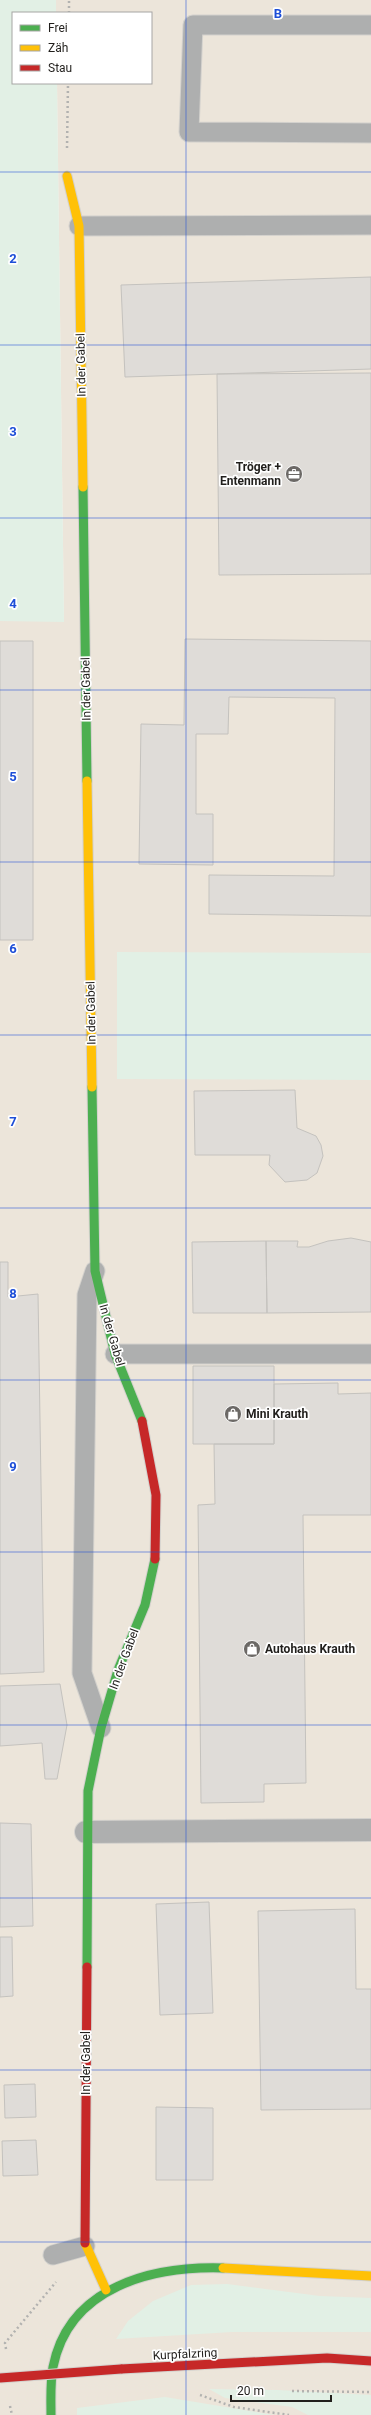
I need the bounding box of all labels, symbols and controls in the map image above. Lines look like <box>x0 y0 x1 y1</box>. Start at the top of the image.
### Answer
text: B <box>274 6 282 21</box>
legend <box>12 12 152 84</box>
text: Frei <box>48 21 68 35</box>
text: Zäh <box>48 41 68 55</box>
text: Stau <box>48 61 72 75</box>
text: 2 <box>9 251 17 266</box>
street label: In der Gabel <box>73 333 89 397</box>
text: 3 <box>9 424 17 439</box>
place label: Tröger + Entenmann <box>220 460 281 488</box>
office icon: Tröger + Entenmann <box>284 464 304 484</box>
text: 4 <box>9 596 17 611</box>
street label: In der Gabel <box>78 657 94 721</box>
text: 5 <box>9 769 17 784</box>
text: 6 <box>9 941 17 956</box>
street label: In der Gabel <box>83 981 99 1045</box>
text: 7 <box>9 1114 17 1129</box>
text: 8 <box>9 1286 17 1301</box>
street label: In der Gabel <box>96 1302 128 1368</box>
shop icon: Mini Krauth <box>223 1404 243 1424</box>
place label: Mini Krauth <box>246 1407 309 1421</box>
text: 9 <box>9 1459 17 1474</box>
street label: In der Gabel <box>107 1627 141 1691</box>
shop icon: Autohaus Krauth <box>242 1639 262 1659</box>
place label: Autohaus Krauth <box>265 1642 355 1656</box>
street label: In der Gabel <box>79 2031 93 2095</box>
street label: Kurpfalzring <box>152 2345 218 2363</box>
scale bar <box>231 2377 331 2403</box>
text: 20 m <box>237 2384 264 2398</box>

